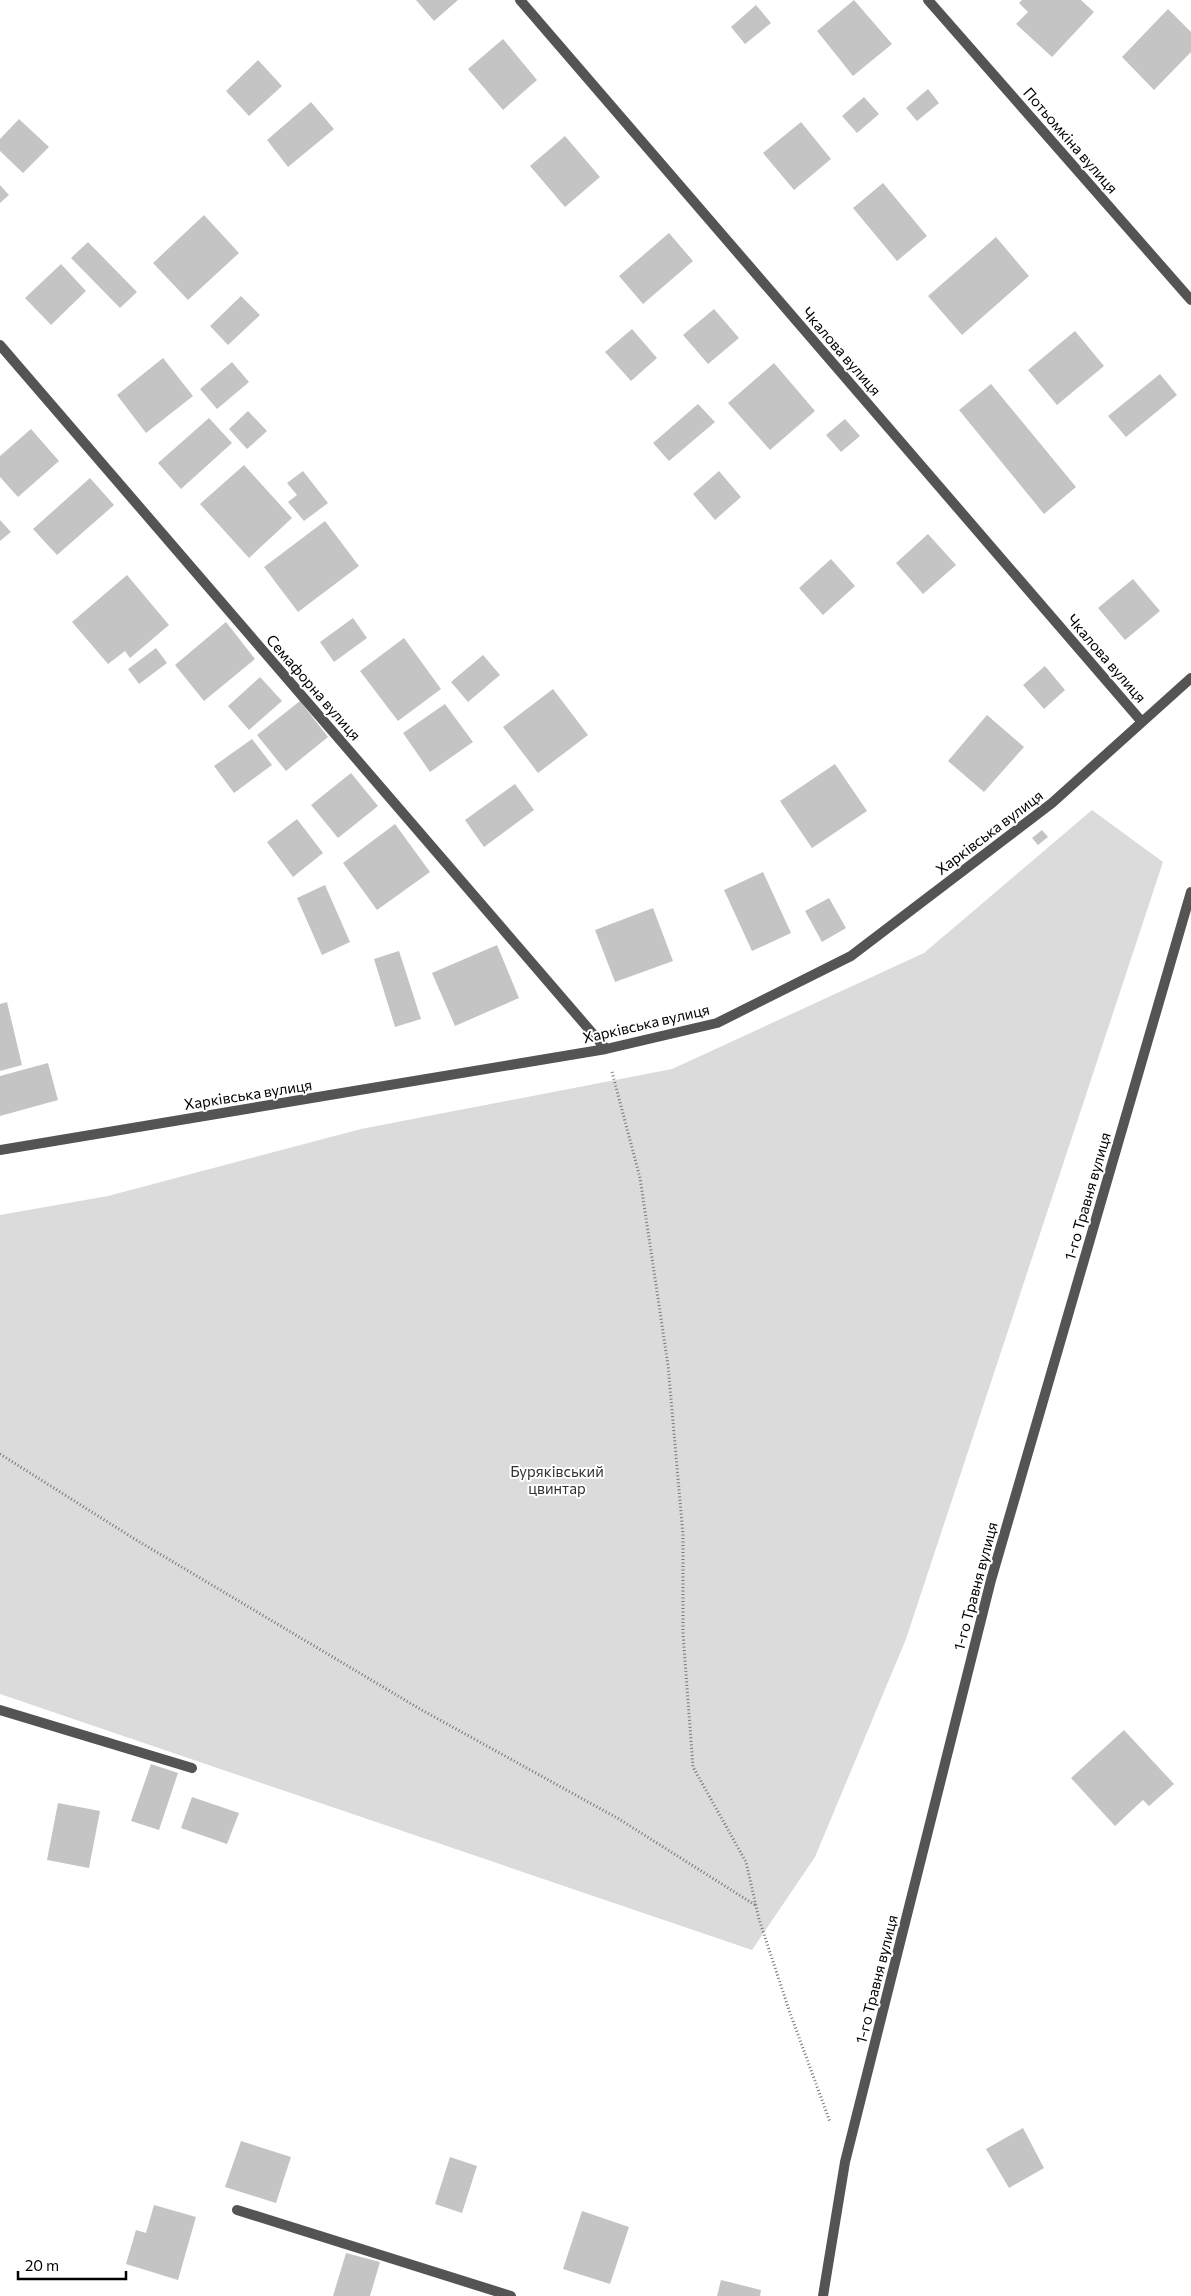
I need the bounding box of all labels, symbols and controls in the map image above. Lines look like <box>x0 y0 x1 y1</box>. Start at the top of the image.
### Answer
street label: Потьомкіна вулиця <box>1020 83 1122 197</box>
street label: Чкалова вулиця <box>799 303 885 399</box>
street label: Чкалова вулиця <box>1064 610 1150 706</box>
street label: Семафорна вулиця <box>263 630 365 744</box>
street label: Харківська вулиця <box>932 786 1046 878</box>
street label: Харківська вулиця <box>581 1000 711 1046</box>
street label: Харківська вулиця <box>183 1075 313 1113</box>
street label: 1-го Травня вулиця <box>1060 1130 1114 1262</box>
park label: Буряківський цвинтар <box>510 1462 604 1497</box>
street label: 1-го Травня вулиця <box>949 1520 1001 1652</box>
street label: 1-го Травня вулиця <box>851 1913 901 2045</box>
scale bar <box>18 2248 125 2280</box>
text: 20 m <box>25 2256 59 2274</box>

